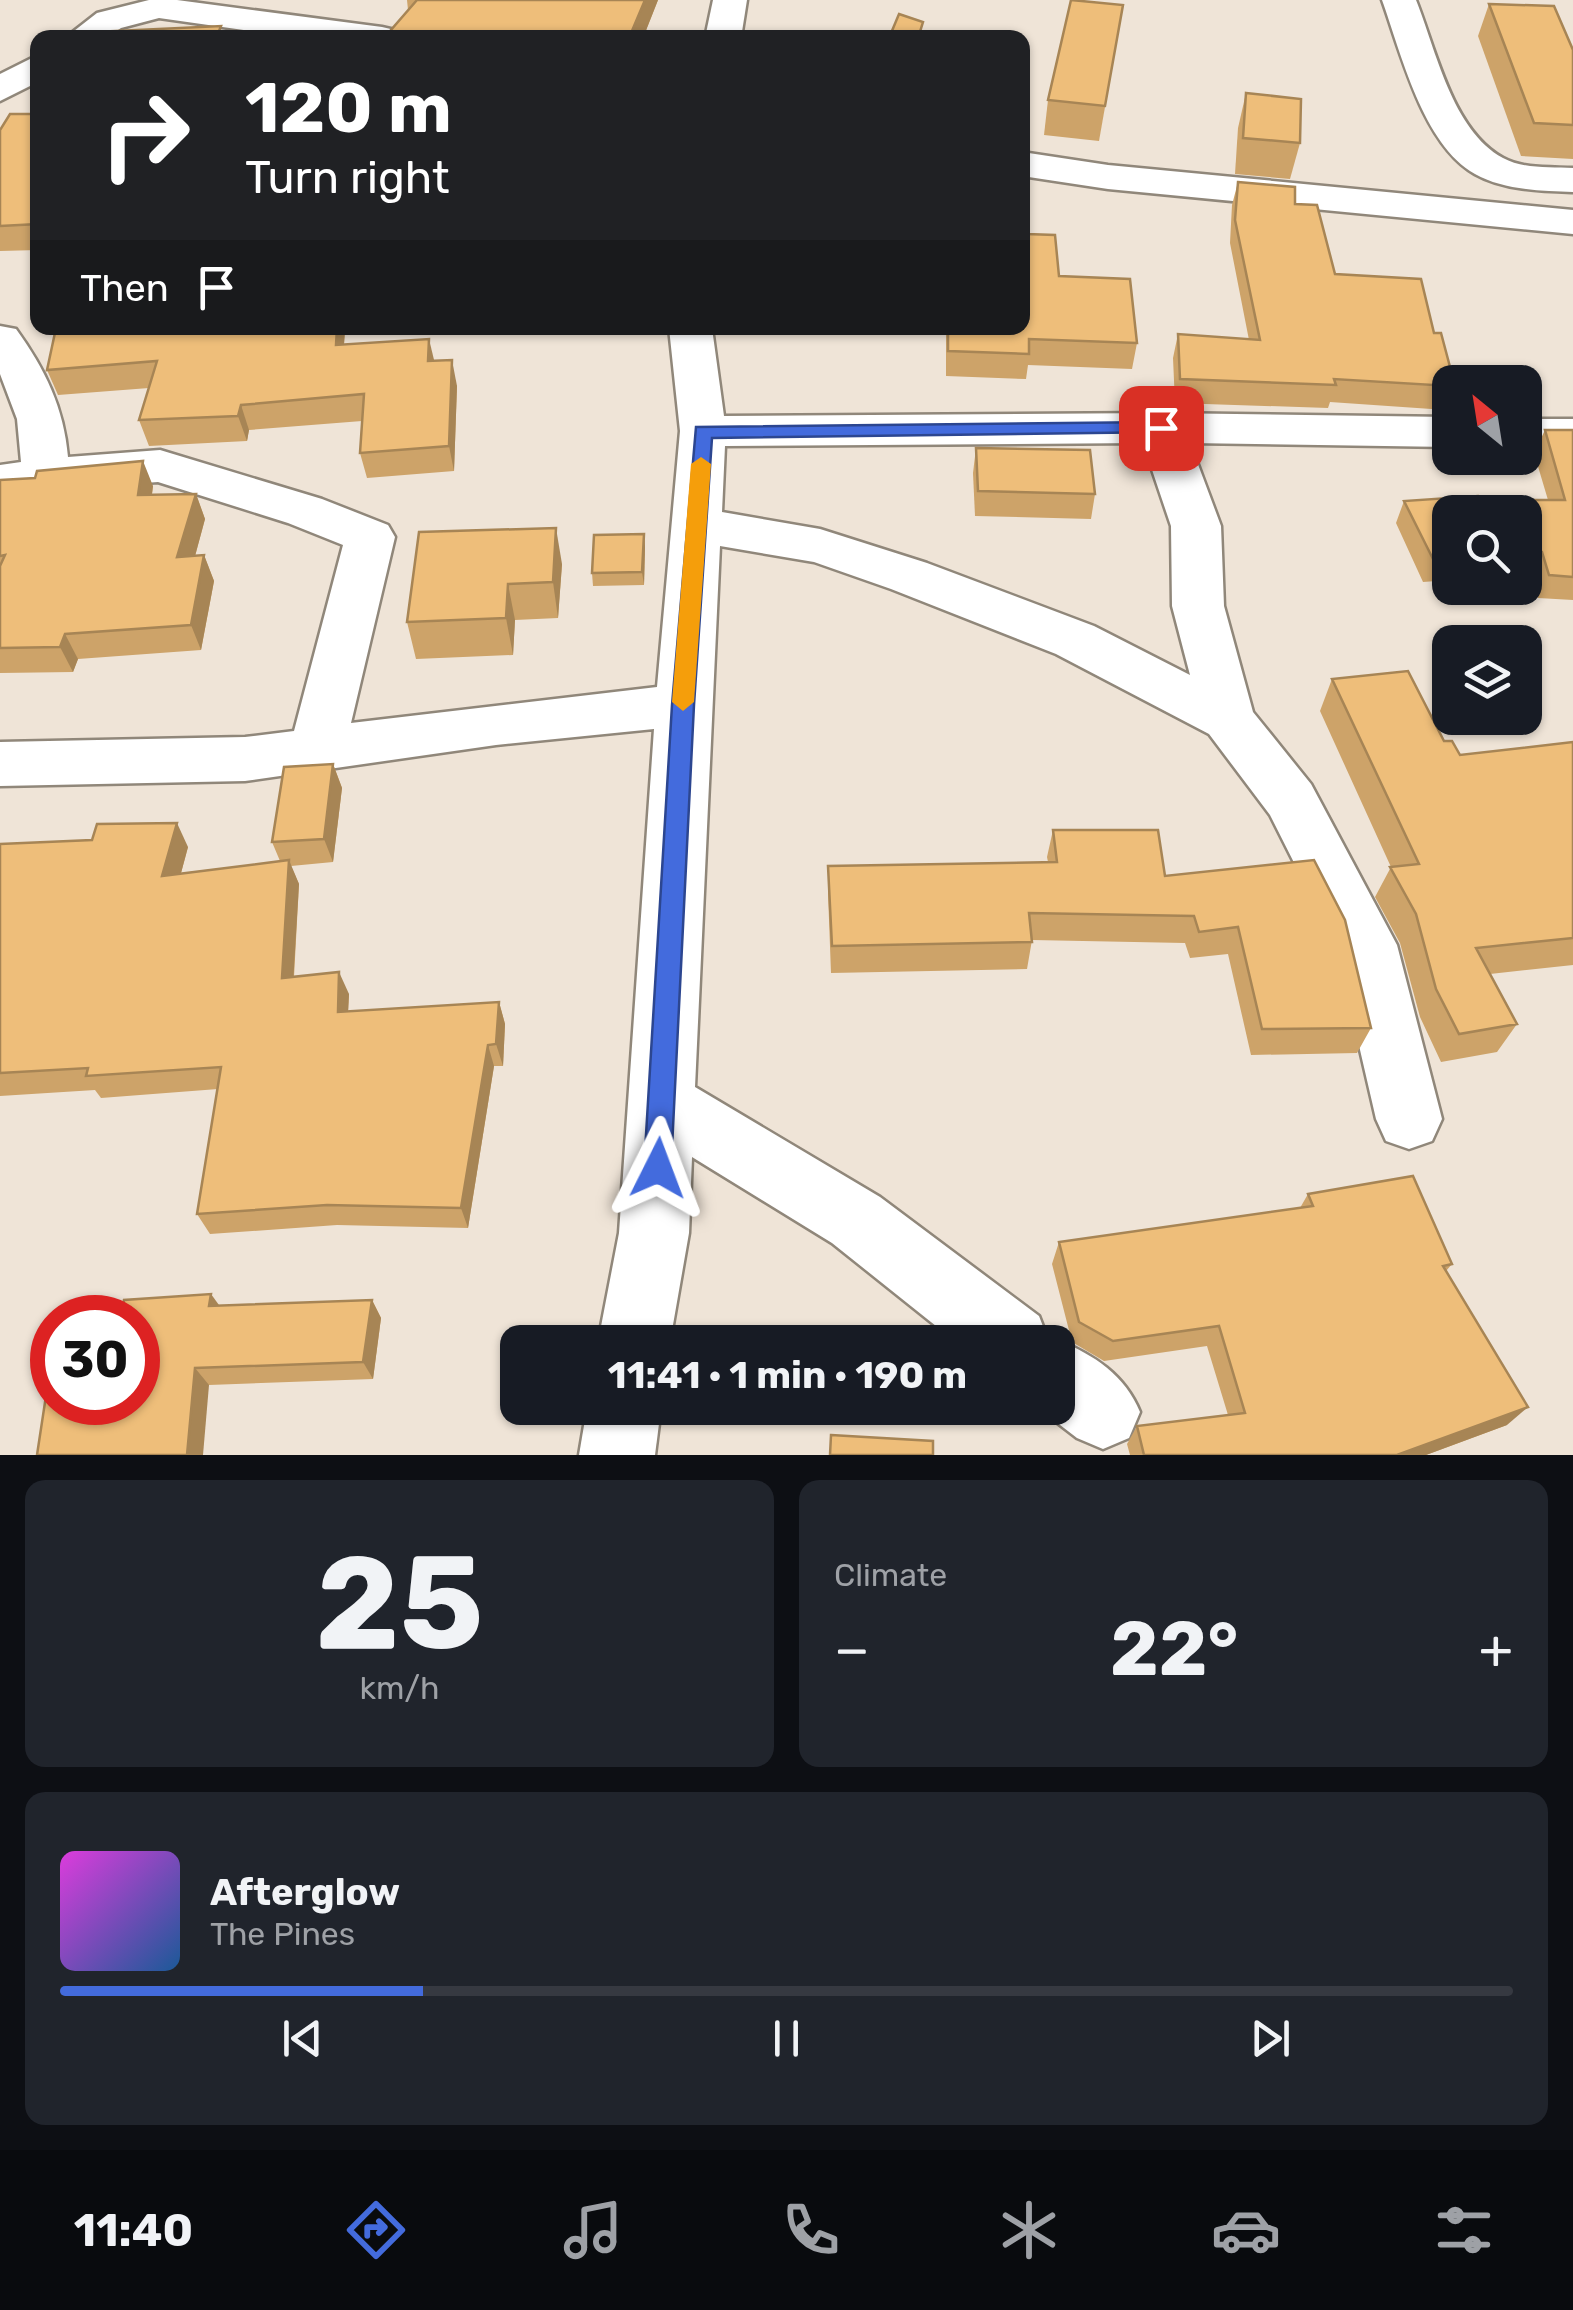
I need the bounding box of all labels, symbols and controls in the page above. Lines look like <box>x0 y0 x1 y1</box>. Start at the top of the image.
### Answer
text: 120 m <box>245 67 452 150</box>
icon: right <box>80 70 210 200</box>
text: Turn right <box>245 151 449 204</box>
icon: arrive <box>189 260 244 315</box>
text: Then <box>80 265 169 311</box>
north arrow <box>1432 365 1542 475</box>
map controls <box>1432 365 1542 735</box>
pin <box>1119 386 1204 471</box>
icon: arrive <box>1134 401 1189 456</box>
button: search <box>1432 495 1542 605</box>
button: layers <box>1432 625 1542 735</box>
position arrow <box>606 1116 710 1220</box>
speed limit sign: 30 <box>30 1295 160 1425</box>
text: 11:41 · 1 min · 190 m <box>608 1352 967 1398</box>
text: 25 <box>315 1526 484 1681</box>
text: Climate <box>834 1556 947 1594</box>
text: 22° <box>1110 1605 1238 1694</box>
text: − <box>834 1617 870 1682</box>
text: + <box>1479 1617 1513 1682</box>
text: km/h <box>360 1669 439 1707</box>
text: Afterglow <box>210 1869 400 1915</box>
text: The Pines <box>210 1915 355 1953</box>
icon: previous <box>275 2011 330 2066</box>
icon: pause <box>759 2011 814 2066</box>
icon: next <box>1243 2011 1298 2066</box>
icon: directions <box>341 2195 411 2265</box>
icon: music <box>558 2195 628 2265</box>
icon: phone <box>776 2195 846 2265</box>
icon: climate <box>994 2195 1064 2265</box>
icon: car <box>1211 2195 1281 2265</box>
icon: filters <box>1429 2195 1499 2265</box>
text: 11:40 <box>74 2204 193 2257</box>

